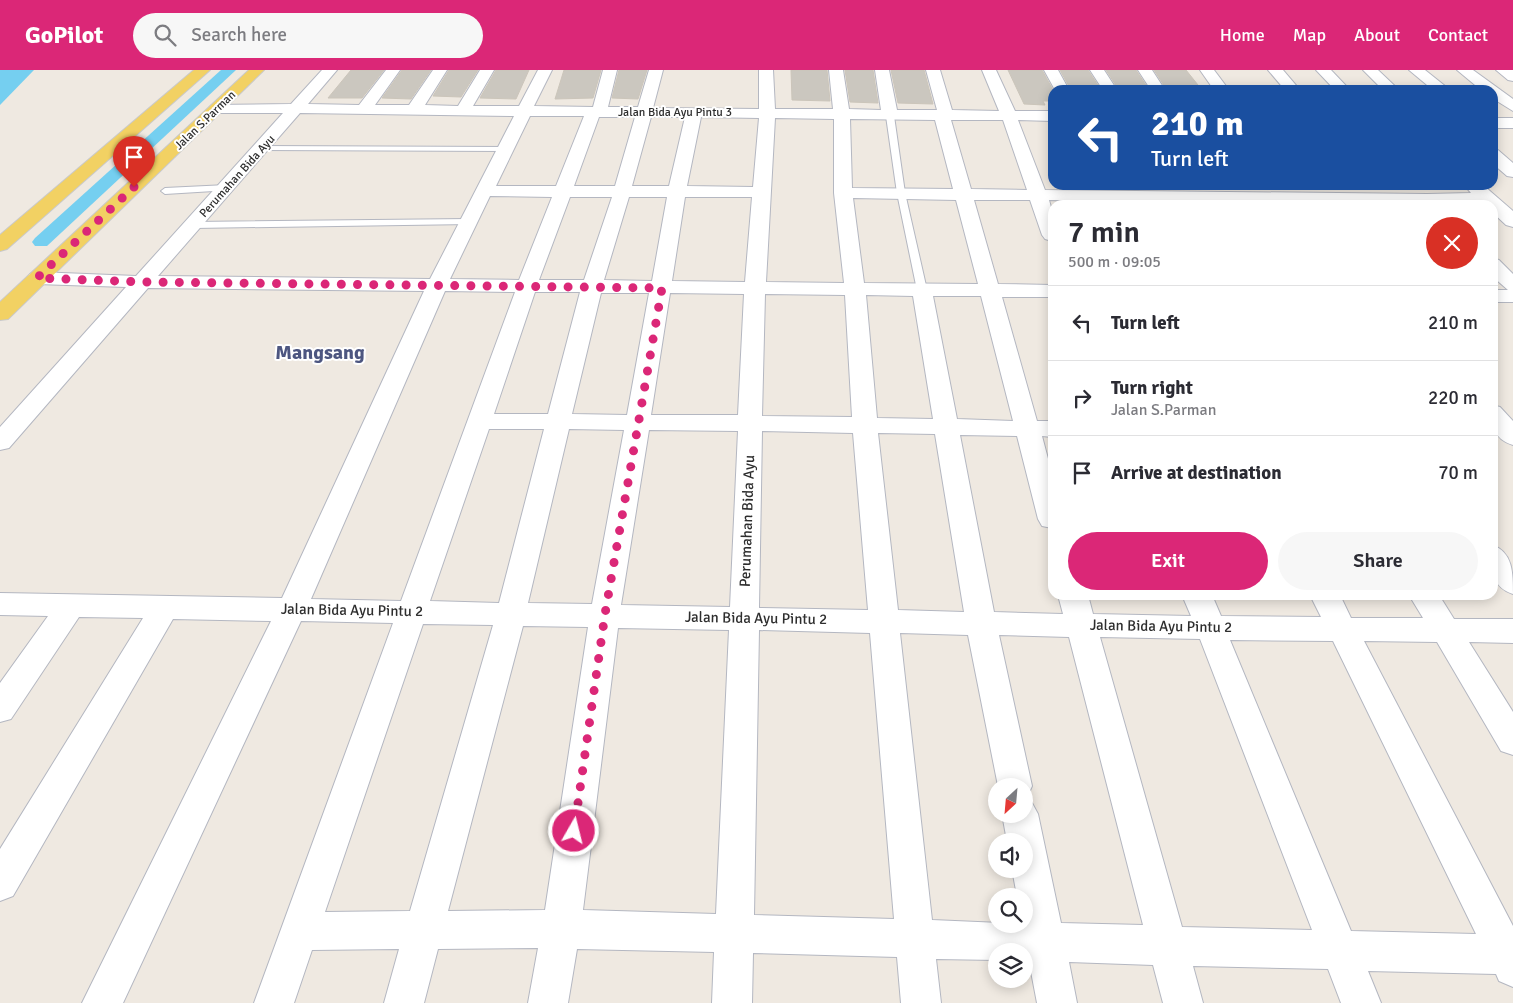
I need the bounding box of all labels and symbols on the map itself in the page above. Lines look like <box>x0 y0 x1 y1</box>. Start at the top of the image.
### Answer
street label: Jalan S.Parman <box>172 88 239 153</box>
street label: Jalan Bida Ayu Pintu 3 <box>618 105 732 120</box>
street label: Perumahan Bida Ayu <box>196 132 278 221</box>
pin <box>113 136 155 187</box>
district label: Mangsang <box>275 340 365 365</box>
street label: Perumahan Bida Ayu <box>736 455 758 587</box>
street label: Jalan Bida Ayu Pintu 2 <box>281 600 423 620</box>
street label: Jalan Bida Ayu Pintu 2 <box>685 608 827 628</box>
street label: Jalan Bida Ayu Pintu 2 <box>1090 616 1232 636</box>
north arrow <box>988 778 1032 822</box>
position arrow <box>547 804 599 856</box>

